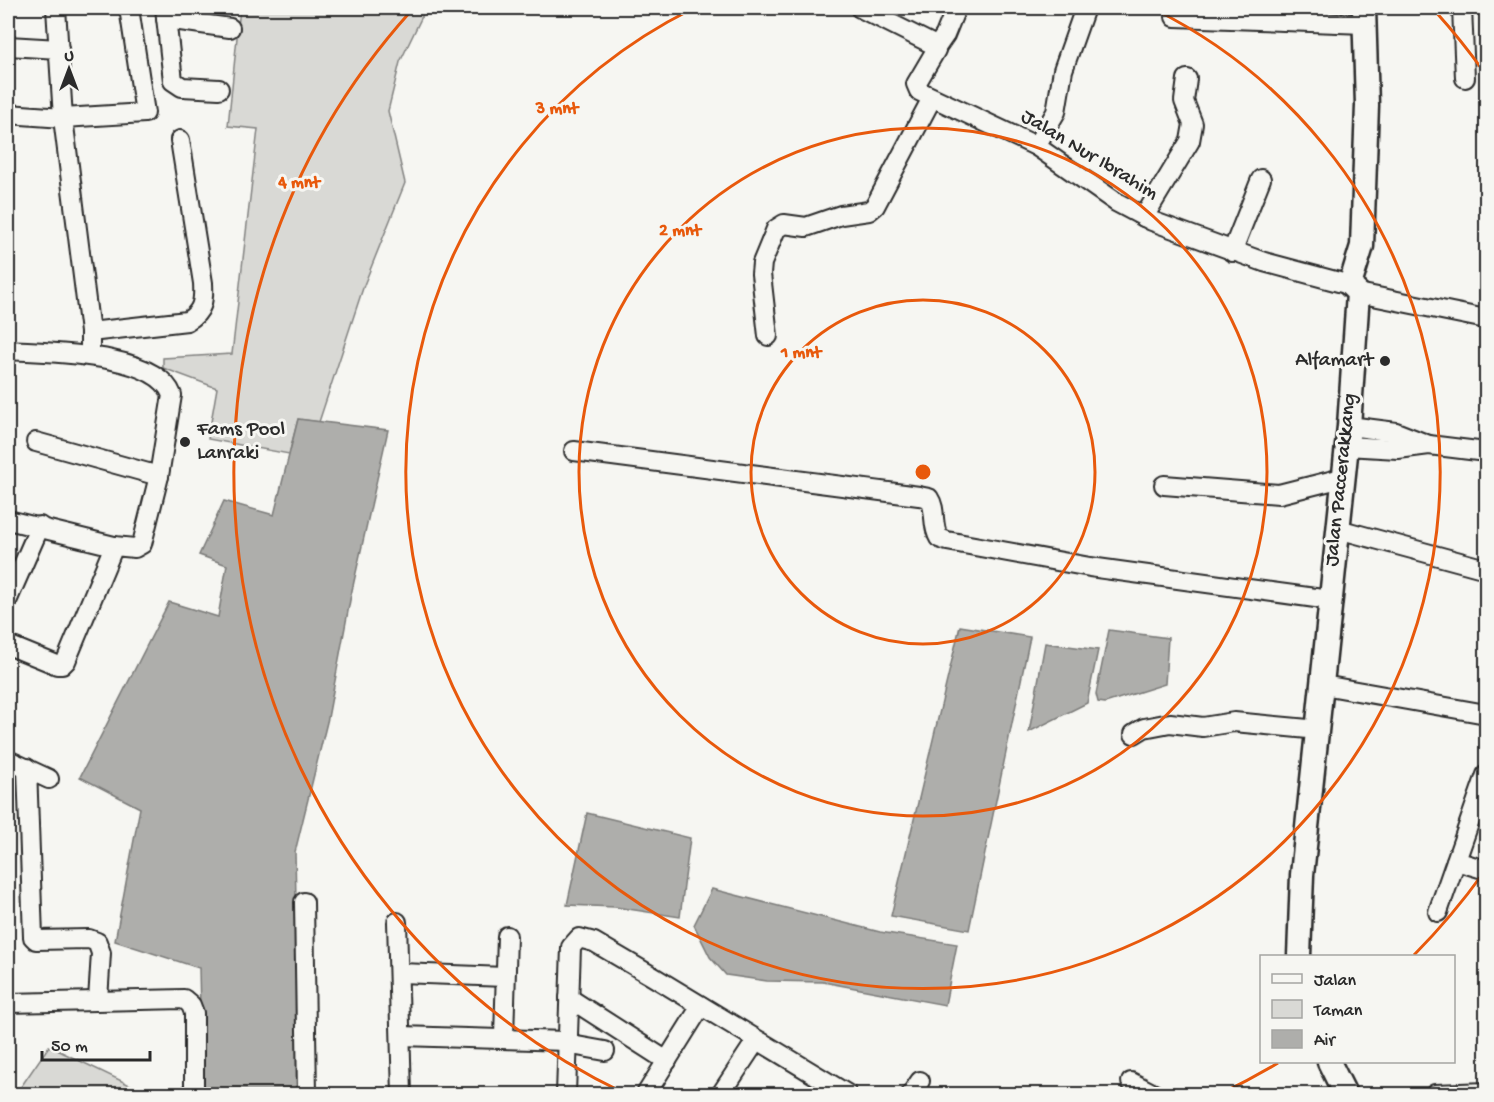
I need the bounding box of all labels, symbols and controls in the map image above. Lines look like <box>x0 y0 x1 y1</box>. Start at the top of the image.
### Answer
north arrow <box>39 39 99 99</box>
text: U <box>64 48 74 67</box>
text: 3 mnt <box>535 99 580 120</box>
street label: Jalan Nur Ibrahim <box>1016 105 1162 207</box>
text: 4 mnt <box>277 173 321 194</box>
text: 2 mnt <box>659 221 703 242</box>
text: 1 mnt <box>780 343 823 364</box>
place label: Alfamart <box>1295 349 1375 374</box>
marker: Alfamart <box>1378 354 1392 368</box>
street label: Jalan Paccerakkang <box>1320 392 1364 568</box>
place label: Fams Pool Lanraki <box>196 418 285 467</box>
marker: Fams Pool Lanraki <box>178 435 192 449</box>
centre of rings <box>913 462 933 482</box>
legend <box>1260 955 1455 1063</box>
text: Jalan <box>1314 971 1356 992</box>
text: Taman <box>1313 1001 1363 1022</box>
scale bar <box>42 1024 150 1062</box>
text: Air <box>1314 1031 1337 1052</box>
text: 50 m <box>51 1037 88 1058</box>

